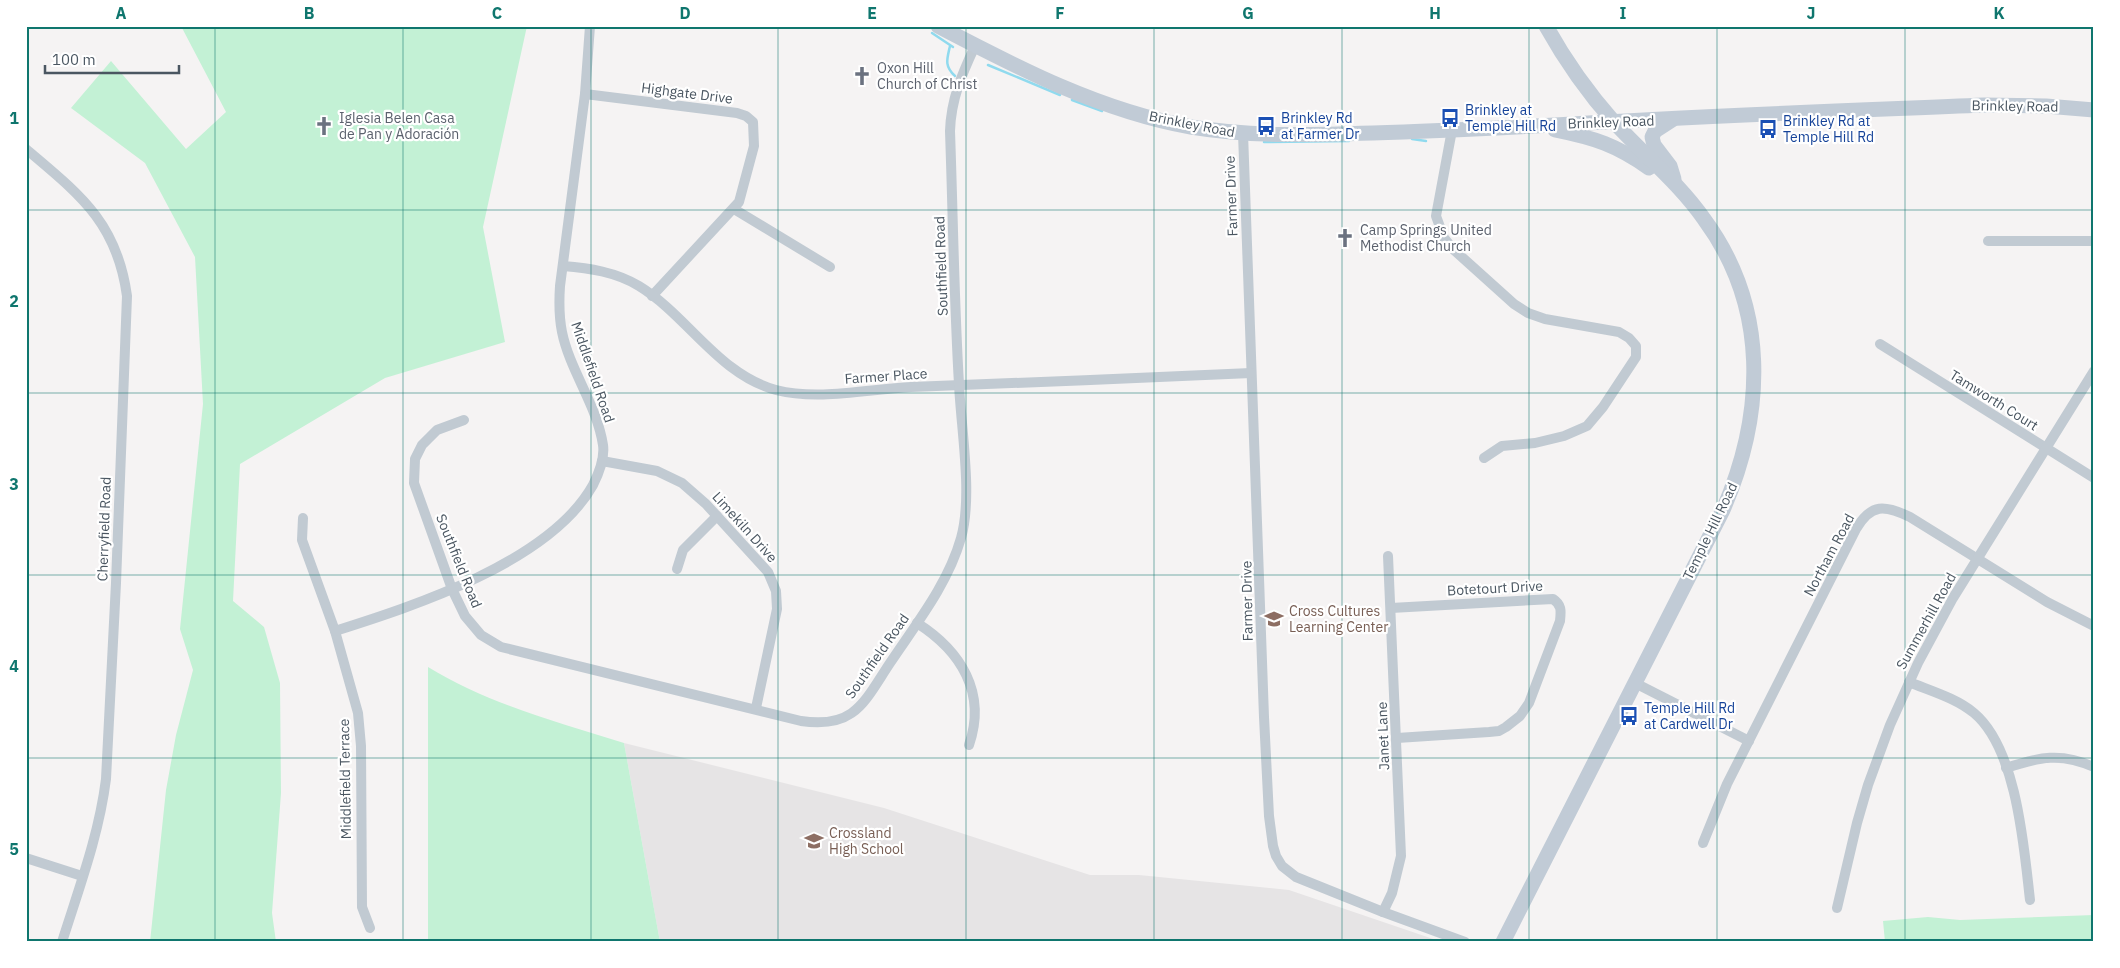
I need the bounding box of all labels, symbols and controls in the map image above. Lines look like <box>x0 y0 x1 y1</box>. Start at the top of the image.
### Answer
text: A <box>116 3 127 23</box>
text: B <box>304 3 315 23</box>
text: C <box>492 3 502 23</box>
text: D <box>679 3 691 23</box>
text: E <box>867 3 877 23</box>
text: F <box>1055 3 1065 23</box>
text: G <box>1242 3 1254 23</box>
text: H <box>1429 3 1441 23</box>
text: I <box>1620 3 1627 23</box>
text: J <box>1807 3 1815 23</box>
text: K <box>1993 3 2005 23</box>
scale bar <box>45 42 179 74</box>
text: 100 m <box>52 50 96 69</box>
place label: Oxon Hill Church of Christ <box>877 59 978 93</box>
church icon: Oxon Hill Church of Christ <box>851 65 873 87</box>
street label: Highgate Drive <box>640 78 734 108</box>
street label: Brinkley Road <box>1971 96 2059 116</box>
place label: Brinkley at Temple Hill Rd <box>1465 101 1556 135</box>
street label: Brinkley Road <box>1148 107 1236 141</box>
bus stop icon: Brinkley at Temple Hill Rd <box>1439 107 1461 129</box>
text: 1 <box>9 108 19 128</box>
place label: Iglesia Belen Casa de Pan y Adoración <box>339 109 459 143</box>
place label: Brinkley Rd at Farmer Dr <box>1281 109 1359 143</box>
street label: Brinkley Road <box>1567 111 1655 133</box>
place label: Brinkley Rd at Temple Hill Rd <box>1783 112 1874 146</box>
church icon: Iglesia Belen Casa de Pan y Adoración <box>313 115 335 137</box>
bus stop icon: Brinkley Rd at Farmer Dr <box>1255 115 1277 137</box>
bus stop icon: Brinkley Rd at Temple Hill Rd <box>1757 118 1779 140</box>
street label: Farmer Drive <box>1221 155 1241 237</box>
street label: Southfield Road <box>930 216 952 316</box>
place label: Camp Springs United Methodist Church <box>1360 221 1492 255</box>
church icon: Camp Springs United Methodist Church <box>1334 227 1356 249</box>
text: 2 <box>9 291 19 311</box>
street label: Middlefield Road <box>567 319 619 425</box>
street label: Farmer Place <box>844 364 928 388</box>
street label: Tamworth Court <box>1946 366 2042 434</box>
text: 3 <box>9 474 19 494</box>
street label: Cherryfield Road <box>93 476 115 582</box>
street label: Temple Hill Road <box>1679 479 1741 583</box>
street label: Limekiln Drive <box>709 488 782 566</box>
street label: Southfield Road <box>432 511 486 611</box>
street label: Northam Road <box>1800 511 1858 599</box>
street label: Farmer Drive <box>1237 560 1257 642</box>
street label: Summerhill Road <box>1892 569 1960 673</box>
street label: Botetourt Drive <box>1447 576 1544 600</box>
place label: Cross Cultures Learning Center <box>1289 602 1388 636</box>
school or university icon: Cross Cultures Learning Center <box>1263 608 1285 630</box>
street label: Southfield Road <box>841 610 913 702</box>
text: 4 <box>9 656 19 676</box>
place label: Temple Hill Rd at Cardwell Dr <box>1644 699 1735 733</box>
street label: Janet Lane <box>1373 701 1393 771</box>
bus stop icon: Temple Hill Rd at Cardwell Dr <box>1618 705 1640 727</box>
street label: Middlefield Terrace <box>335 718 355 839</box>
place label: Crossland High School <box>829 824 904 858</box>
school or university icon: Crossland High School <box>803 830 825 852</box>
text: 5 <box>9 839 19 859</box>

